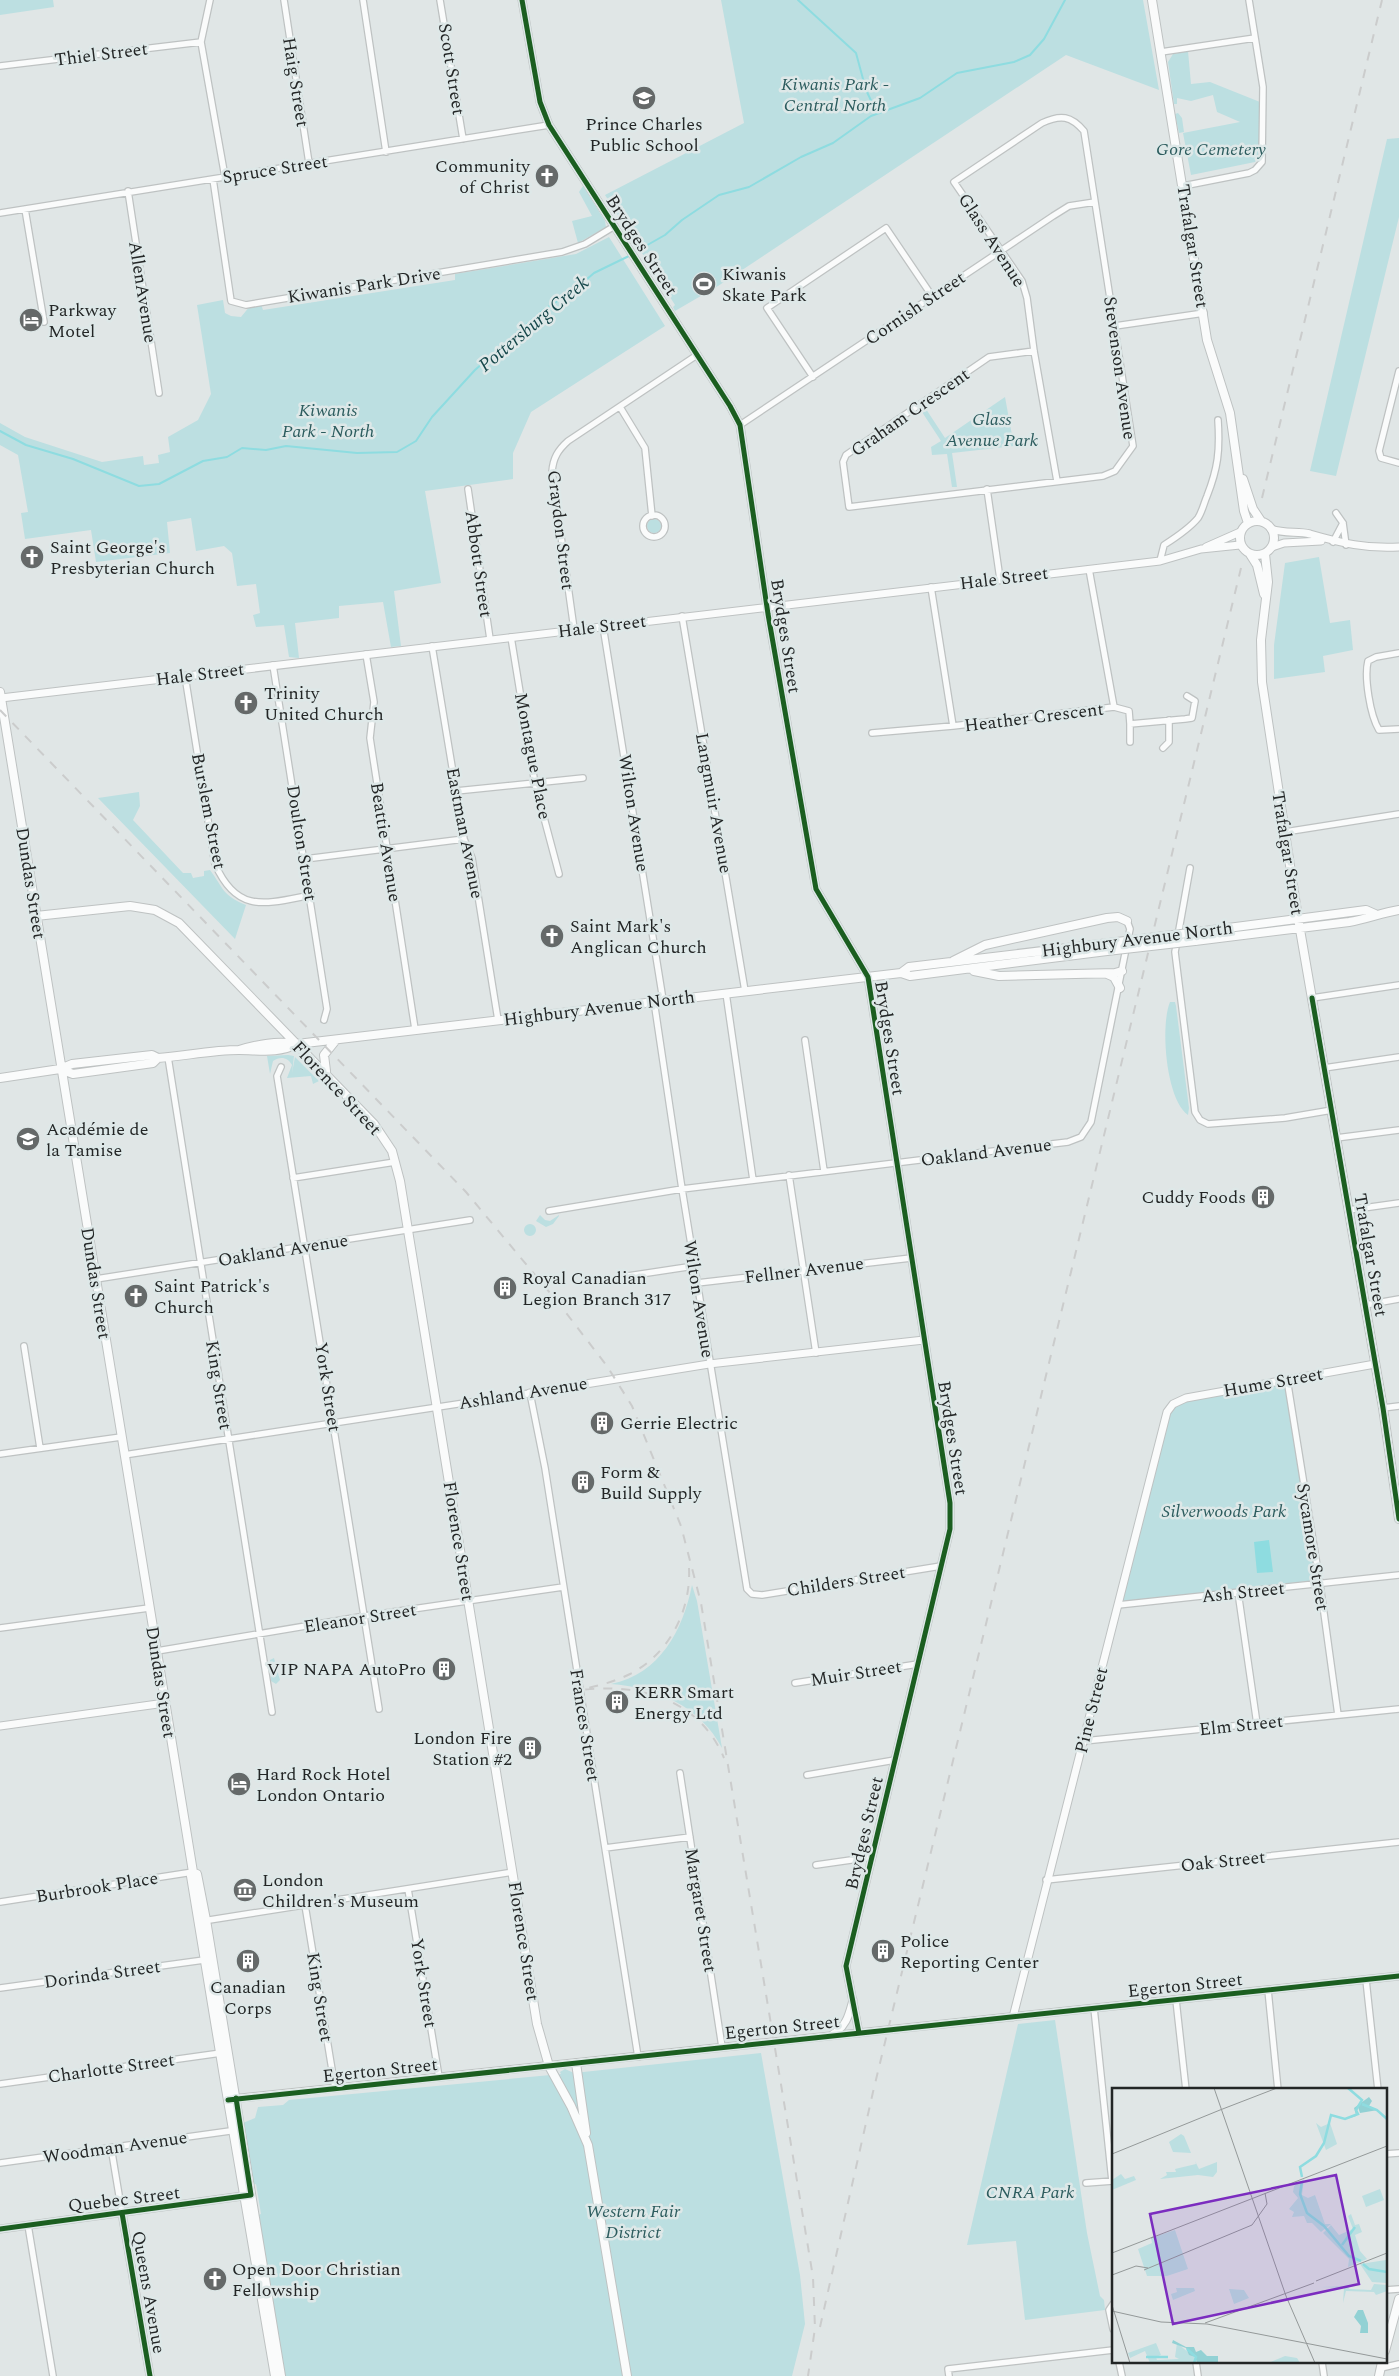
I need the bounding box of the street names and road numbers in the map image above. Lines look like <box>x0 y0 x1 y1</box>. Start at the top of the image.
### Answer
street label: Scott Street <box>431 21 472 117</box>
street label: Thiel Street <box>53 35 149 74</box>
street label: Haig Street <box>275 35 316 129</box>
street label: Spruce Street <box>221 148 330 191</box>
street label: Trafalgar Street <box>1169 182 1216 310</box>
street label: Glass Avenue <box>951 188 1032 293</box>
street label: Brydges Street <box>599 189 684 301</box>
street label: AllenAvenue <box>121 239 164 345</box>
street label: Kiwanis Park Drive <box>286 260 443 311</box>
street label: Cornish Street <box>860 265 971 352</box>
street label: Stevenson Avenue <box>1096 295 1143 442</box>
street label: Graham Crescent <box>845 361 975 464</box>
street label: Graydon Street <box>540 469 581 592</box>
street label: Abbott Street <box>458 509 499 619</box>
street label: Hale Street <box>958 560 1050 597</box>
street label: Brydges Street <box>763 577 808 695</box>
street label: Hale Street <box>556 608 648 645</box>
street label: Hale Street <box>154 656 246 693</box>
street label: Montague Place <box>507 690 558 822</box>
street label: Heather Crescent <box>963 696 1105 739</box>
street label: Langmuir Avenue <box>688 731 739 876</box>
street label: Burslem Street <box>184 751 233 872</box>
street label: Wilton Avenue <box>611 752 656 874</box>
street label: Eastman Avenue <box>439 765 490 901</box>
street label: Beattie Avenue <box>363 780 408 904</box>
street label: Doulton Street <box>279 783 324 903</box>
street label: Trafalgar Street <box>1264 789 1311 917</box>
street label: Dundas Street <box>8 825 53 941</box>
street label: Highbury Avenue North <box>1040 914 1234 965</box>
street label: Brydges Street <box>867 979 912 1097</box>
street label: Highbury Avenue North <box>502 983 696 1034</box>
street label: Florence Street <box>285 1035 388 1142</box>
street label: Oakland Avenue <box>919 1131 1053 1174</box>
street label: Trafalgar Street <box>1346 1191 1395 1319</box>
street label: Dundas Street <box>73 1225 118 1341</box>
street label: Oakland Avenue <box>216 1227 350 1274</box>
street label: Wilton Avenue <box>676 1238 721 1360</box>
street label: Fellner Avenue <box>743 1250 865 1291</box>
street label: King Street <box>198 1338 239 1432</box>
street label: York Street <box>307 1340 348 1434</box>
street label: Hume Street <box>1221 1360 1325 1405</box>
street label: Ashland Avenue <box>457 1370 589 1417</box>
street label: Brydges Street <box>930 1379 975 1497</box>
street label: Florence Street <box>436 1479 481 1603</box>
street label: Sycamore Street <box>1289 1481 1336 1613</box>
street label: Childers Street <box>785 1559 907 1604</box>
street label: Ash Street <box>1200 1575 1286 1610</box>
street label: Eleanor Street <box>302 1596 418 1641</box>
street label: Dundas Street <box>138 1624 183 1740</box>
street label: Muir Street <box>809 1653 904 1694</box>
street label: Pine Street <box>1068 1664 1115 1756</box>
street label: Frances Street <box>562 1667 607 1783</box>
street label: Elm Street <box>1198 1708 1284 1743</box>
street label: Brydges Street <box>838 1774 891 1892</box>
street label: Oak Street <box>1179 1844 1267 1879</box>
street label: Margaret Street <box>677 1846 724 1974</box>
street label: Burbrook Place <box>34 1865 160 1910</box>
street label: Florence Street <box>501 1879 546 2003</box>
street label: York Street <box>403 1936 444 2030</box>
street label: King Street <box>299 1950 340 2044</box>
street label: Dorinda Street <box>42 1953 162 1996</box>
street label: Egerton Street <box>1126 1966 1244 2005</box>
street label: Egerton Street <box>723 2008 841 2047</box>
street label: Charlotte Street <box>46 2046 176 2091</box>
street label: Egerton Street <box>321 2051 439 2090</box>
street label: Woodman Avenue <box>41 2124 189 2171</box>
street label: Quebec Street <box>67 2179 182 2220</box>
street label: Queens Avenue <box>124 2229 173 2356</box>

